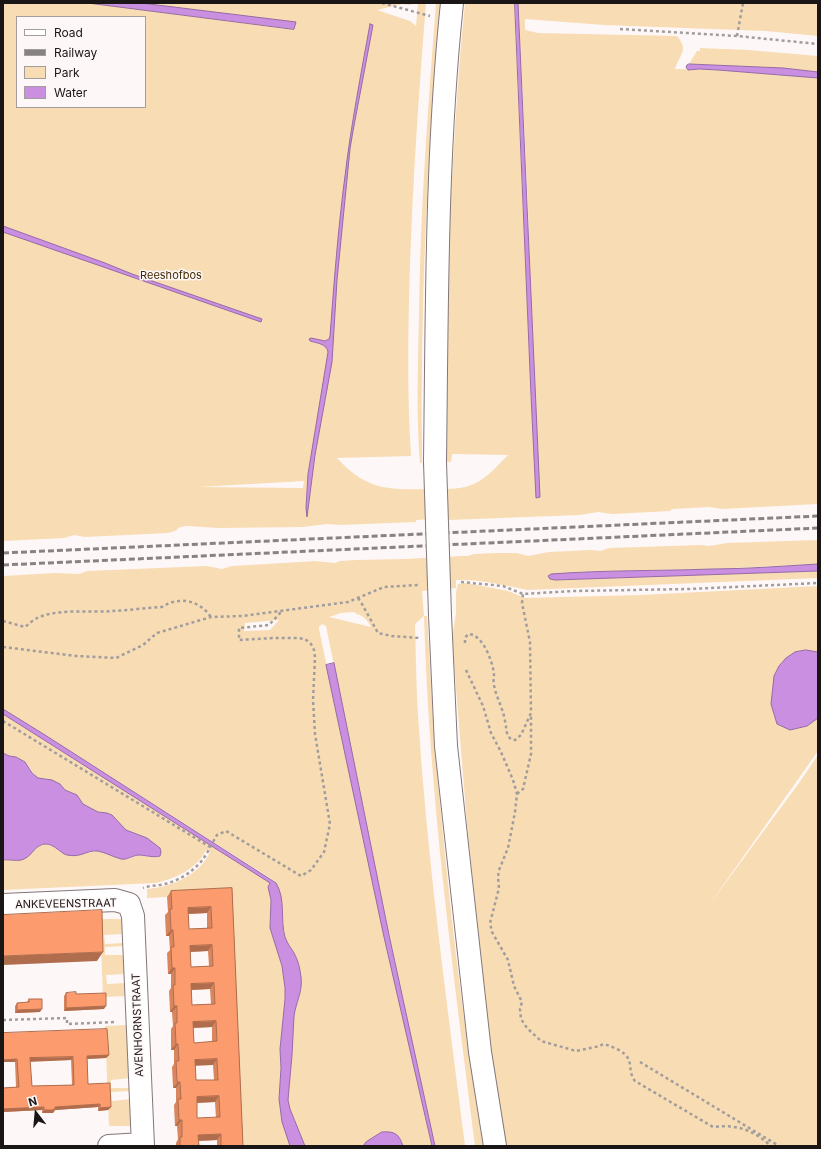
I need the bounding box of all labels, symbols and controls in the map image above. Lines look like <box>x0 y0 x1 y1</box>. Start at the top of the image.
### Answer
legend <box>16 16 146 108</box>
text: Road <box>54 25 83 40</box>
text: Railway <box>54 45 97 60</box>
text: Park <box>54 65 80 80</box>
text: Water <box>54 85 87 100</box>
park label: Reeshofbos <box>140 269 202 283</box>
street label: ANKEVEENSTRAAT <box>15 897 117 911</box>
street label: AVENHORNSTRAAT <box>130 973 146 1077</box>
north arrow <box>16 1093 56 1133</box>
text: N <box>27 1094 39 1109</box>

